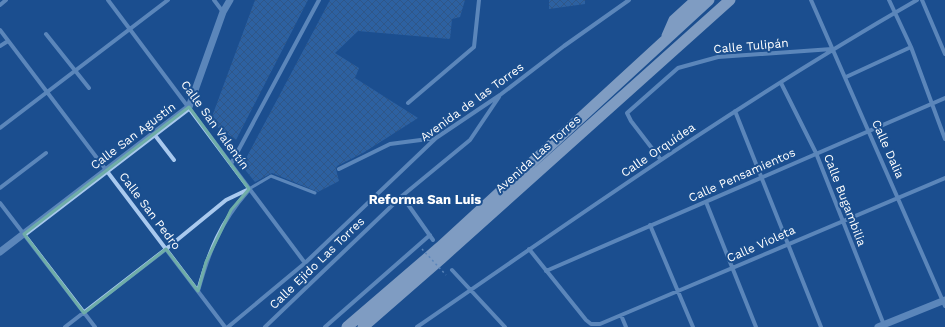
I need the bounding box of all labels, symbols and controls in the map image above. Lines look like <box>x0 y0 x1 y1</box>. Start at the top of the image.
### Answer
street label: Calle Tulipán <box>713 36 789 56</box>
street label: Avenida de las Torres <box>418 60 526 144</box>
street label: Calle San Valentín <box>178 78 252 172</box>
street label: Calle San Agustín <box>88 100 178 172</box>
street label: Avenida Las Torres <box>493 112 583 196</box>
street label: Calle Dalia <box>869 118 907 181</box>
street label: Calle Orquídea <box>618 120 698 180</box>
street label: Calle Pensamientos <box>686 145 798 205</box>
street label: Calle Bugambilia <box>821 152 869 248</box>
street label: Calle San Pedro <box>116 170 184 252</box>
district label: Reforma San Luis <box>369 192 481 207</box>
street label: Calle Ejido Las Torres <box>267 214 367 312</box>
street label: Calle Violeta <box>725 223 798 265</box>

